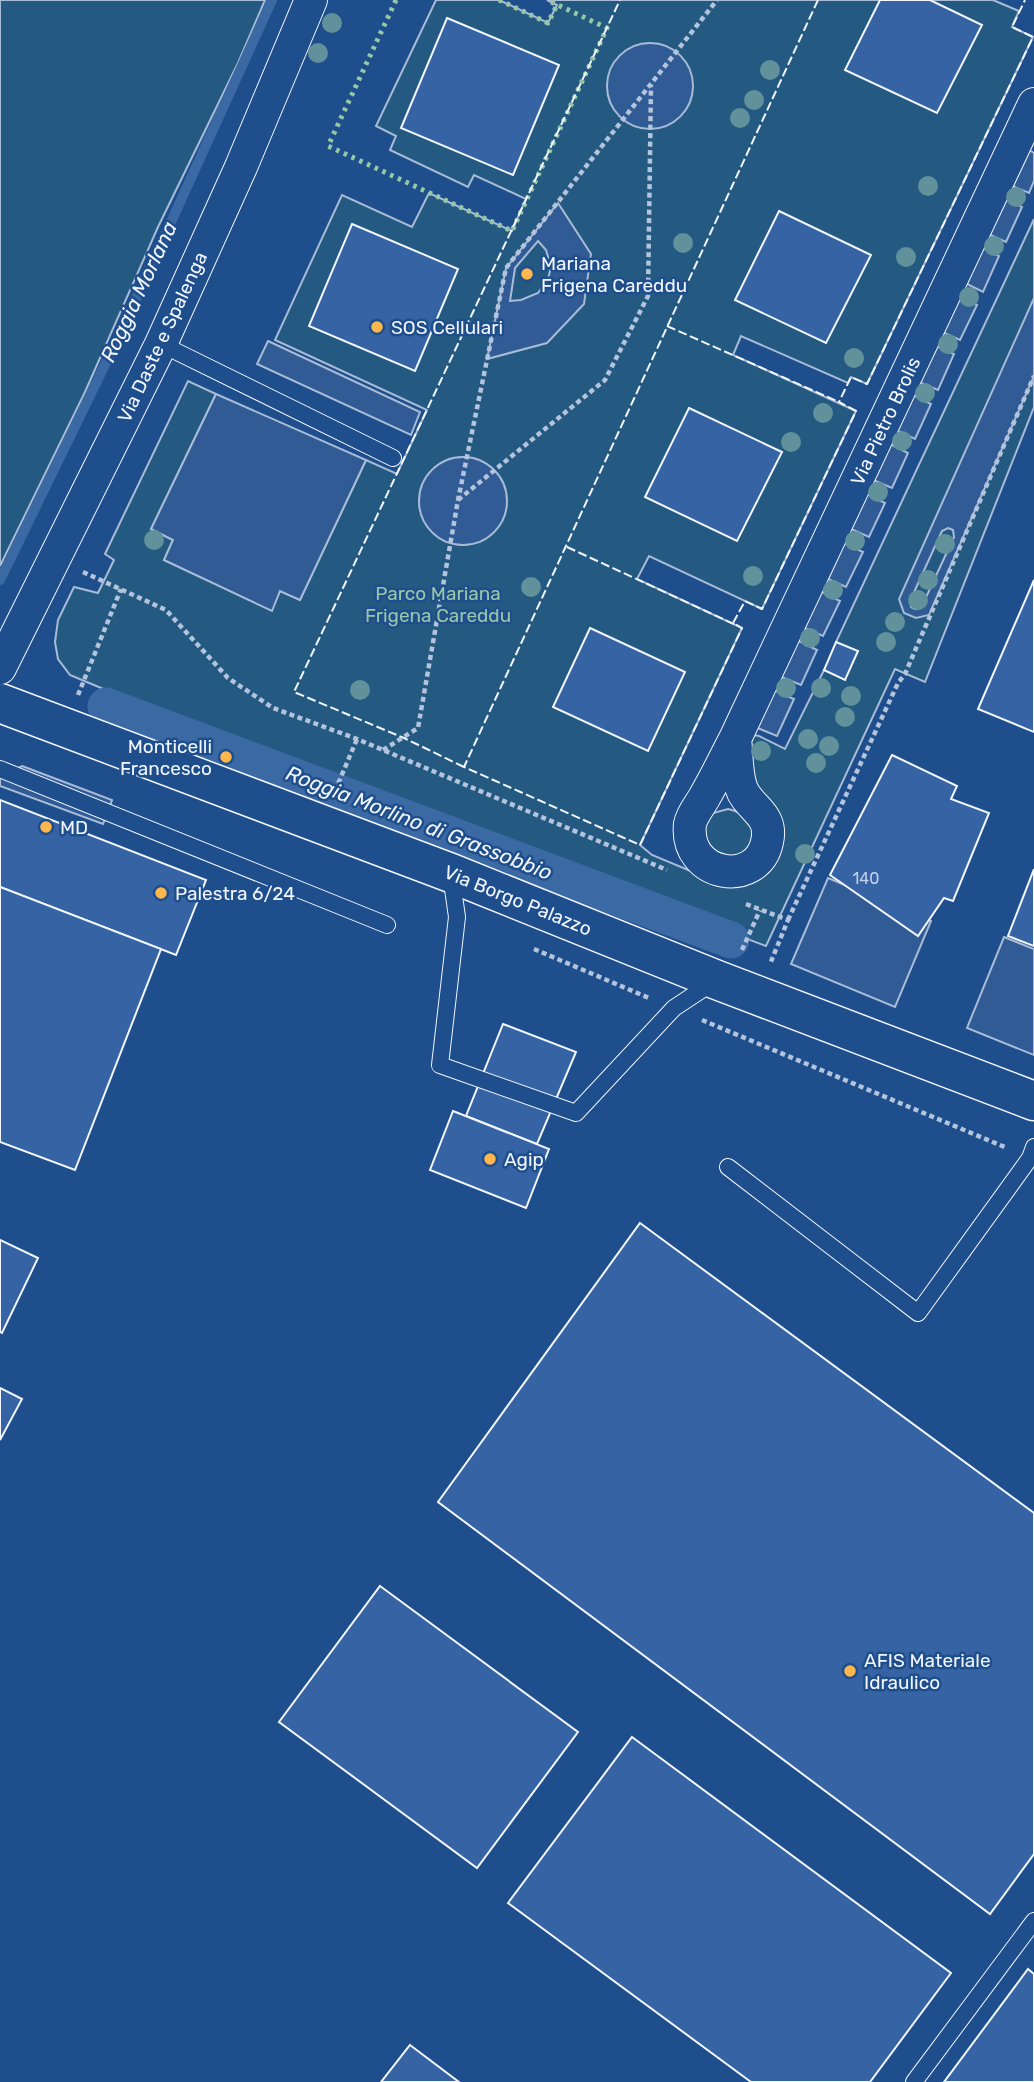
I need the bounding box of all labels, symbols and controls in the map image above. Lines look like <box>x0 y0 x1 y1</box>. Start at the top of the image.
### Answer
water label: Roggia Morlana <box>95 217 182 366</box>
street label: Via Daste e Spalenga <box>113 248 212 426</box>
place label: Mariana Frigena Careddu <box>541 252 687 297</box>
marker: Mariana Frigena Careddu <box>519 266 535 282</box>
place label: SOS Cellulari <box>391 316 503 339</box>
marker: SOS Cellulari <box>369 319 385 335</box>
street label: Via Pietro Brolis <box>846 353 925 489</box>
park label: Parco Mariana Frigena Careddu <box>365 582 511 627</box>
place label: Monticelli Francesco <box>120 735 212 780</box>
marker: Monticelli Francesco <box>218 749 234 765</box>
water label: Roggia Morlino di Grassobbio <box>282 760 556 885</box>
place label: MD <box>60 816 88 839</box>
marker: MD <box>38 819 54 835</box>
street label: Via Borgo Palazzo <box>441 860 595 941</box>
house number: 140 <box>853 869 879 888</box>
place label: Palestra 6/24 <box>175 882 295 905</box>
marker: Palestra 6/24 <box>153 885 169 901</box>
place label: Agip <box>504 1148 544 1171</box>
marker: Agip <box>482 1151 498 1167</box>
place label: AFIS Materiale Idraulico <box>864 1649 991 1694</box>
marker: AFIS Materiale Idraulico <box>842 1663 858 1679</box>

